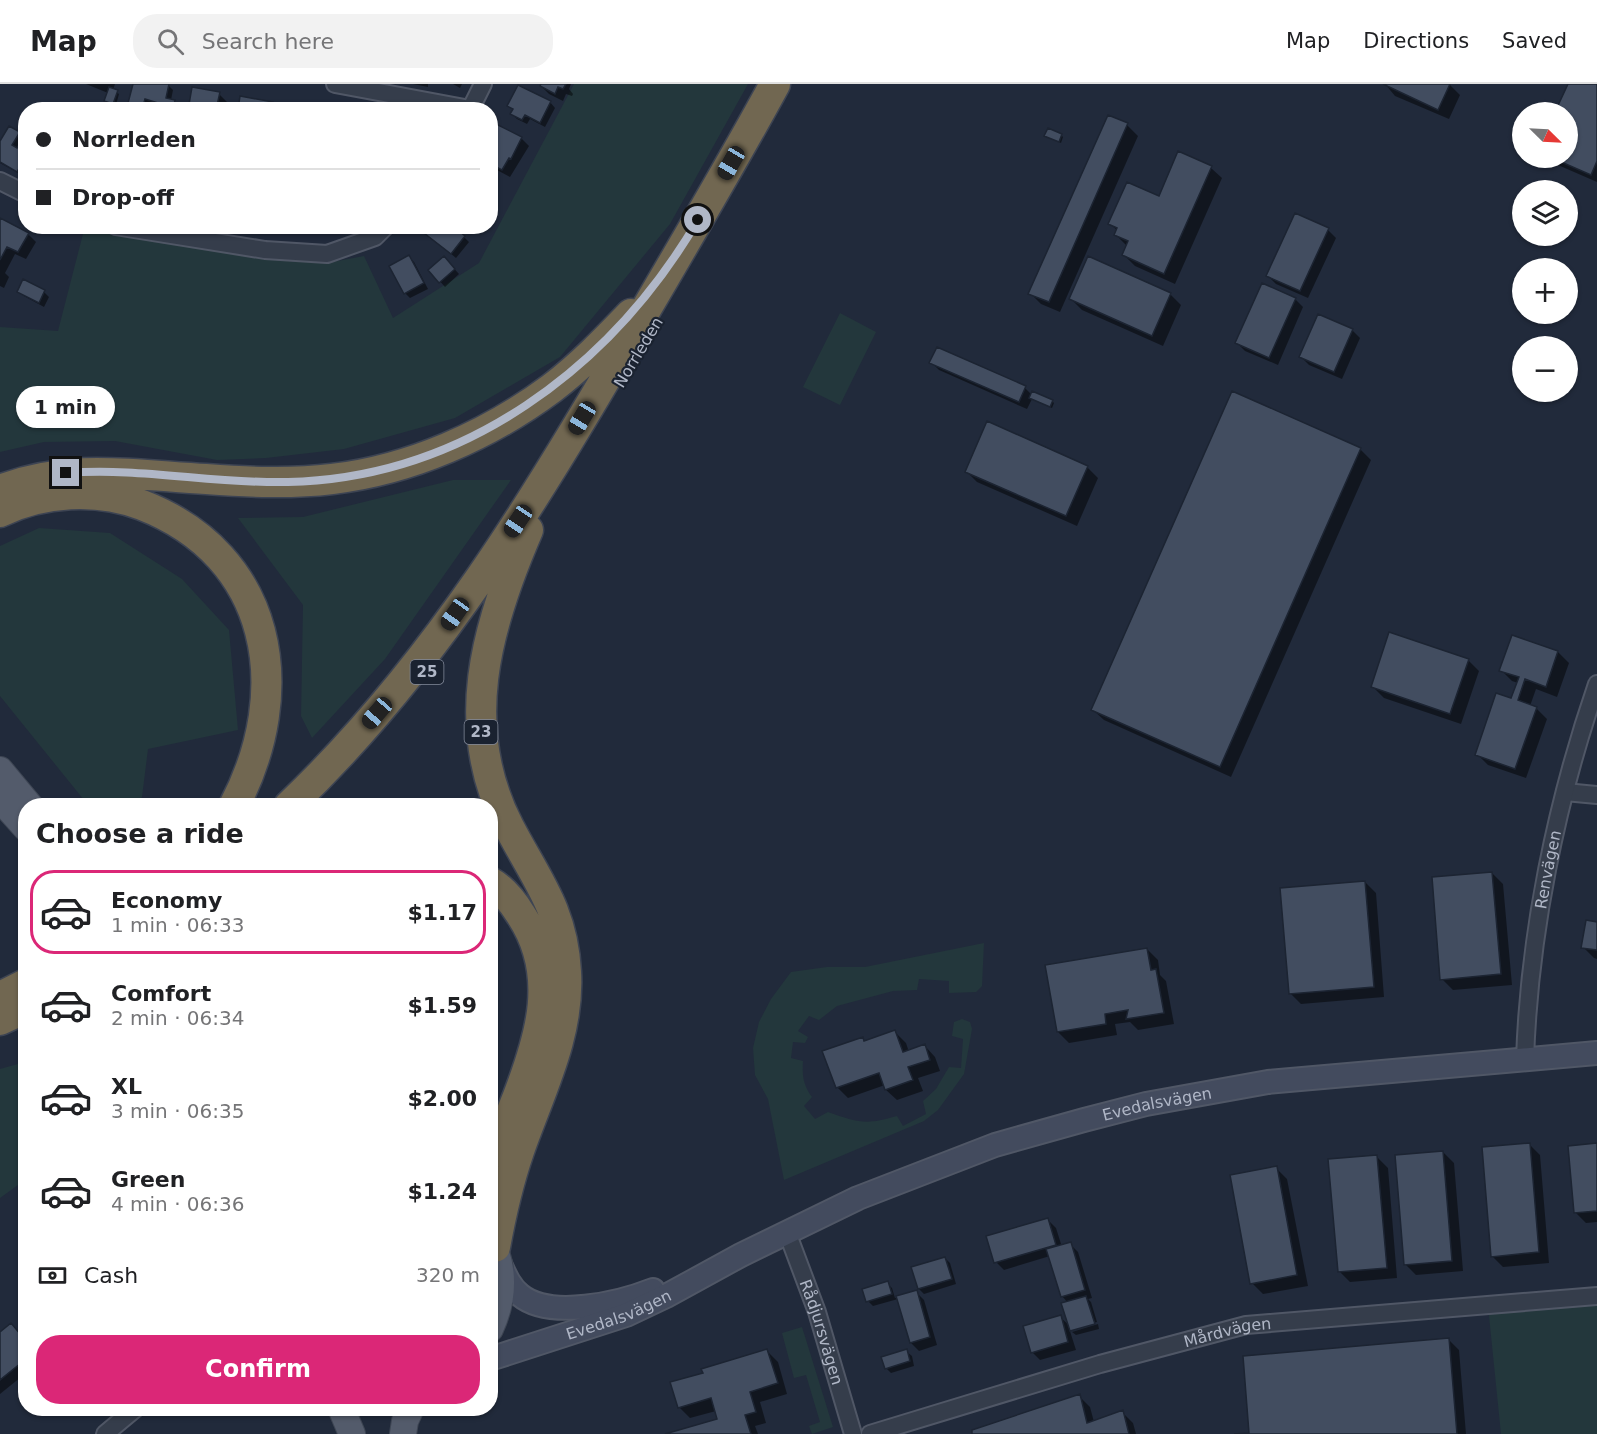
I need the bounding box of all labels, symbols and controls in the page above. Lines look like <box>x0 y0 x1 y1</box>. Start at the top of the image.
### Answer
search box <box>133 14 553 68</box>
text: Map <box>30 25 97 58</box>
icon: search <box>154 25 187 58</box>
text: Search here <box>202 29 334 54</box>
text: Map <box>1286 29 1330 53</box>
text: Directions <box>1363 29 1469 53</box>
text: Saved <box>1502 29 1567 53</box>
north arrow <box>1512 102 1578 168</box>
map controls <box>1512 102 1578 402</box>
text: Norrleden <box>72 127 196 152</box>
car <box>714 143 748 183</box>
button: layers <box>1512 180 1578 246</box>
text: Drop-off <box>72 185 174 210</box>
route start <box>684 206 711 233</box>
button: + <box>1512 258 1578 324</box>
street label: Norrleden <box>610 313 667 391</box>
button: − <box>1512 336 1578 402</box>
callout: 1 min <box>16 386 116 428</box>
text: 1 min <box>34 395 97 419</box>
car <box>565 398 599 438</box>
route end <box>52 459 79 486</box>
car <box>500 501 536 541</box>
car <box>437 594 473 634</box>
road number: 25 <box>410 660 444 684</box>
car <box>358 694 396 732</box>
road number: 23 <box>464 720 498 744</box>
text: Choose a ride <box>36 818 244 849</box>
street label: Renvägen <box>1531 828 1565 910</box>
icon: car <box>39 885 93 939</box>
text: Economy <box>111 888 222 913</box>
text: $1.17 <box>407 900 477 925</box>
text: 1 min · 06:33 <box>111 913 245 937</box>
icon: car <box>39 978 93 1032</box>
text: Comfort <box>111 981 211 1006</box>
text: $1.59 <box>407 993 477 1018</box>
text: 2 min · 06:34 <box>111 1006 245 1030</box>
icon: car <box>39 1071 93 1125</box>
text: XL <box>111 1074 142 1099</box>
street label: Evedalsvägen <box>1100 1083 1213 1125</box>
text: $2.00 <box>407 1086 477 1111</box>
text: 3 min · 06:35 <box>111 1099 245 1123</box>
icon: car <box>39 1164 93 1218</box>
text: Green <box>111 1167 185 1192</box>
text: $1.24 <box>407 1179 477 1204</box>
text: 4 min · 06:36 <box>111 1192 245 1216</box>
icon: cash <box>36 1259 69 1292</box>
text: Cash <box>84 1263 138 1288</box>
text: 320 m <box>416 1263 480 1287</box>
street label: Rådjursvägen <box>796 1277 847 1387</box>
street label: Evedalsvägen <box>564 1286 674 1344</box>
street label: Mårdvägen <box>1182 1314 1272 1351</box>
button: Confirm <box>36 1335 480 1404</box>

